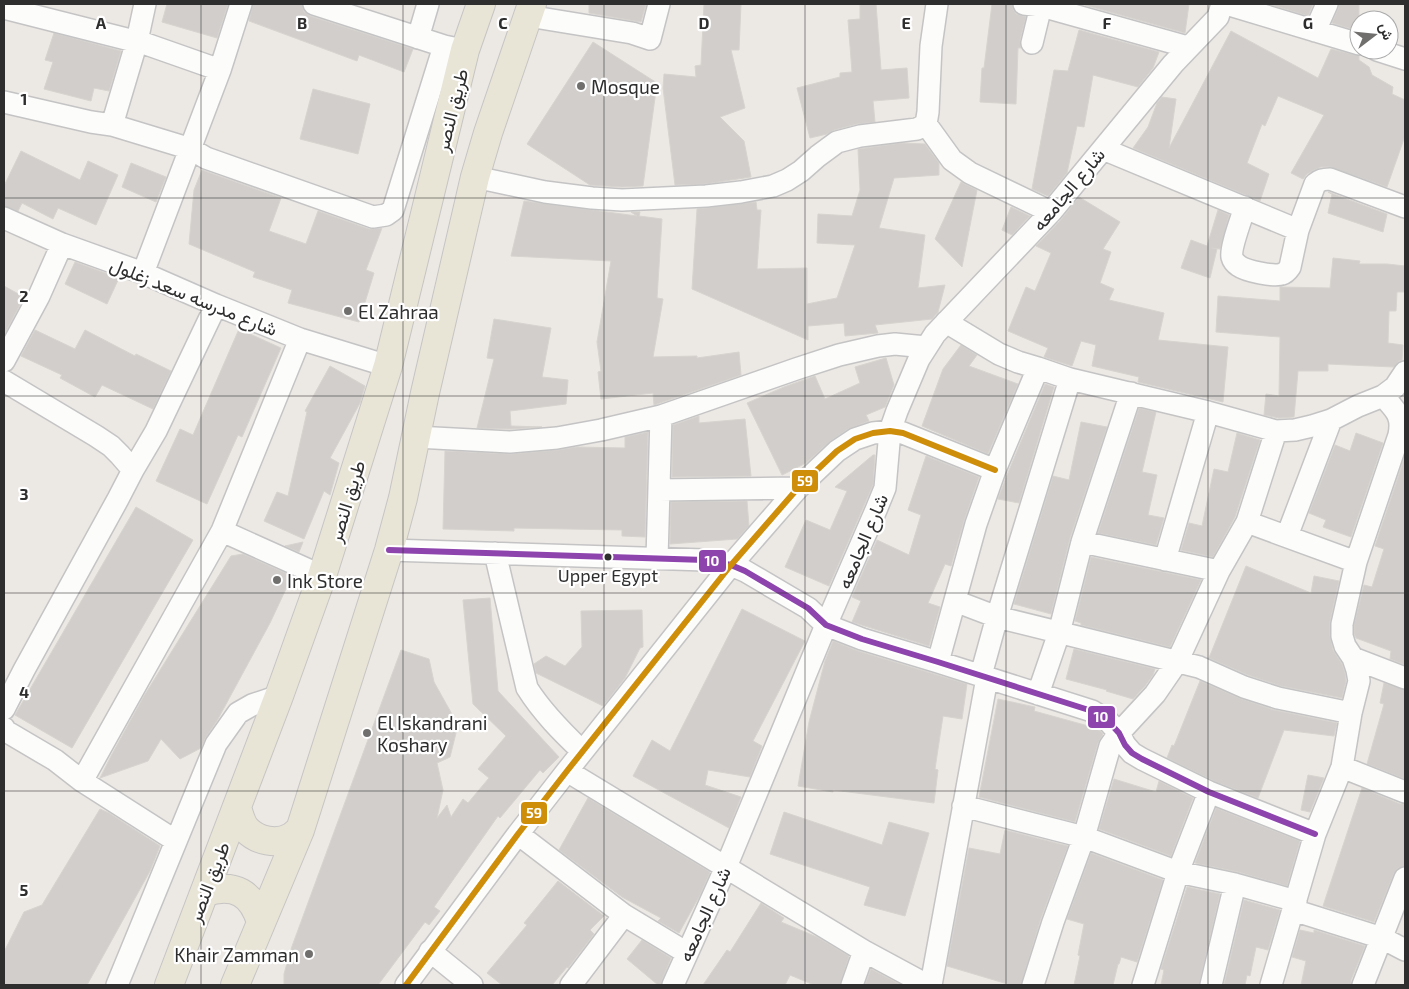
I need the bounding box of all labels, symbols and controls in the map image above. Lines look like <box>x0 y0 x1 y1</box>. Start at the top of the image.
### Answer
north arrow <box>1349 10 1399 60</box>
text: A <box>96 13 107 32</box>
text: B <box>297 13 307 32</box>
text: C <box>498 13 508 32</box>
text: D <box>699 13 710 32</box>
text: E <box>901 13 911 32</box>
text: F <box>1103 13 1112 32</box>
text: G <box>1303 13 1313 32</box>
text: ش <box>1376 21 1398 42</box>
street label: طريق النصر <box>429 66 473 155</box>
place label: Mosque <box>591 75 660 98</box>
marker: Mosque <box>575 80 587 92</box>
text: 1 <box>21 89 27 108</box>
street label: شارع الجامعه <box>1027 143 1111 236</box>
street label: شارع مدرسه سعد زغلول <box>106 252 281 342</box>
text: 2 <box>19 286 29 305</box>
place label: El Zahraa <box>358 300 439 323</box>
marker: El Zahraa <box>342 305 354 317</box>
street label: طريق النصر <box>322 457 370 546</box>
line badge: 59 <box>791 469 819 493</box>
text: 59 <box>797 472 813 489</box>
text: 3 <box>19 484 29 503</box>
street label: شارع الجامعه <box>832 490 894 593</box>
line badge: 10 <box>698 549 727 573</box>
marker: Upper Egypt <box>603 552 613 562</box>
text: 10 <box>705 552 720 569</box>
place label: Upper Egypt <box>558 564 658 586</box>
place label: Ink Store <box>287 569 363 592</box>
marker: Ink Store <box>271 574 283 586</box>
text: 4 <box>19 682 29 701</box>
line badge: 10 <box>1087 705 1116 729</box>
text: 10 <box>1094 708 1109 725</box>
place label: El Iskandrani Koshary <box>377 711 488 756</box>
marker: El Iskandrani Koshary <box>361 727 373 739</box>
line badge: 59 <box>520 801 548 825</box>
text: 59 <box>526 804 542 821</box>
street label: طريق النصر <box>182 838 235 927</box>
street label: شارع الجامعه <box>673 863 737 966</box>
text: 5 <box>20 880 29 899</box>
place label: Khair Zamman <box>174 943 299 966</box>
marker: Khair Zamman <box>303 948 315 960</box>

